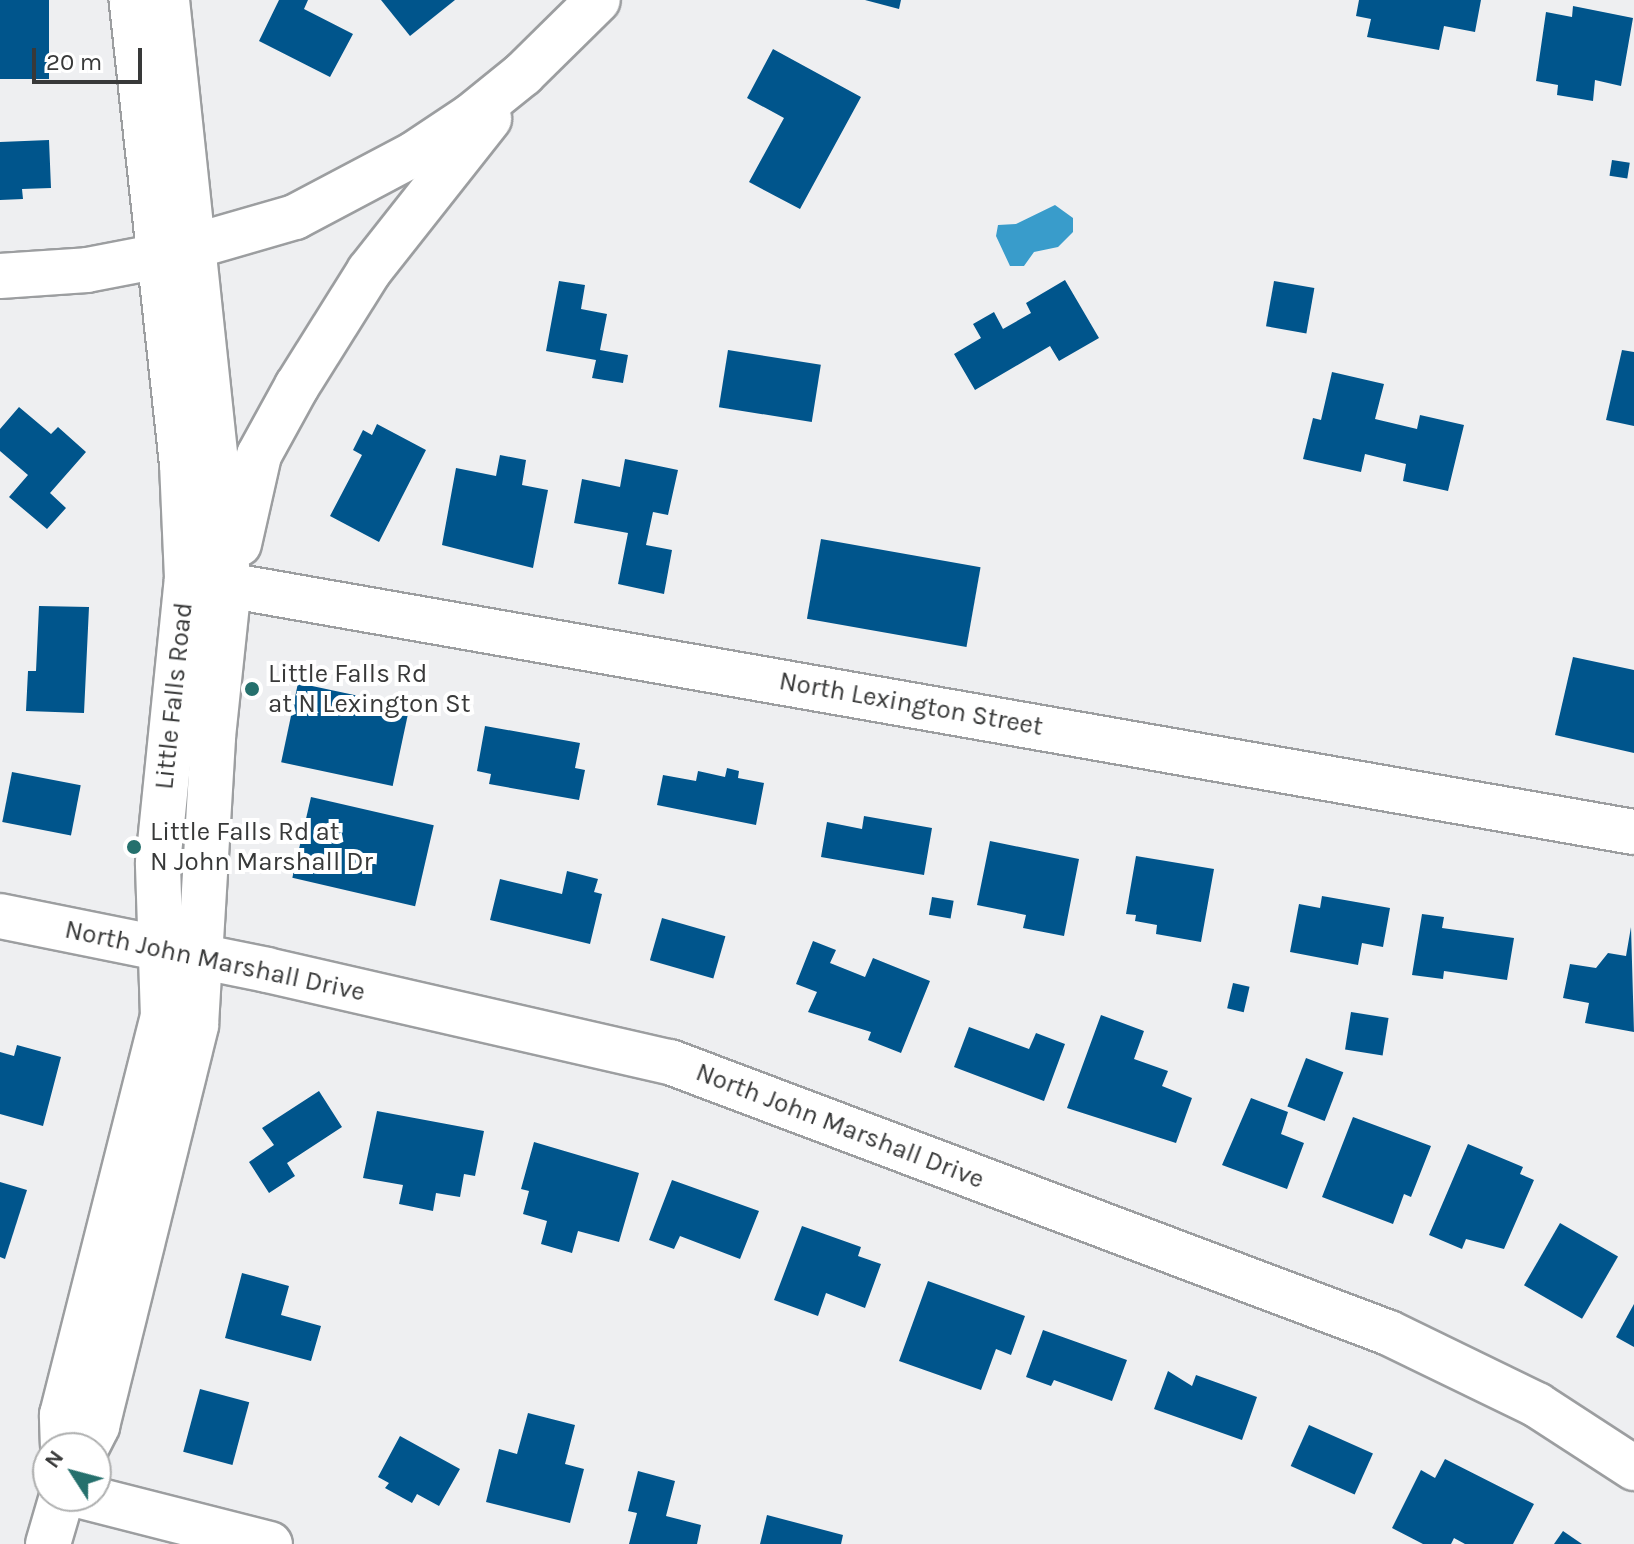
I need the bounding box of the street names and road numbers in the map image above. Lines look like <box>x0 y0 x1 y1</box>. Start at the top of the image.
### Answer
street label: Little Falls Road <box>149 601 199 791</box>
street label: North Lexington Street <box>777 665 1045 743</box>
street label: North John Marshall Drive <box>62 914 368 1008</box>
street label: North John Marshall Drive <box>692 1057 988 1195</box>

